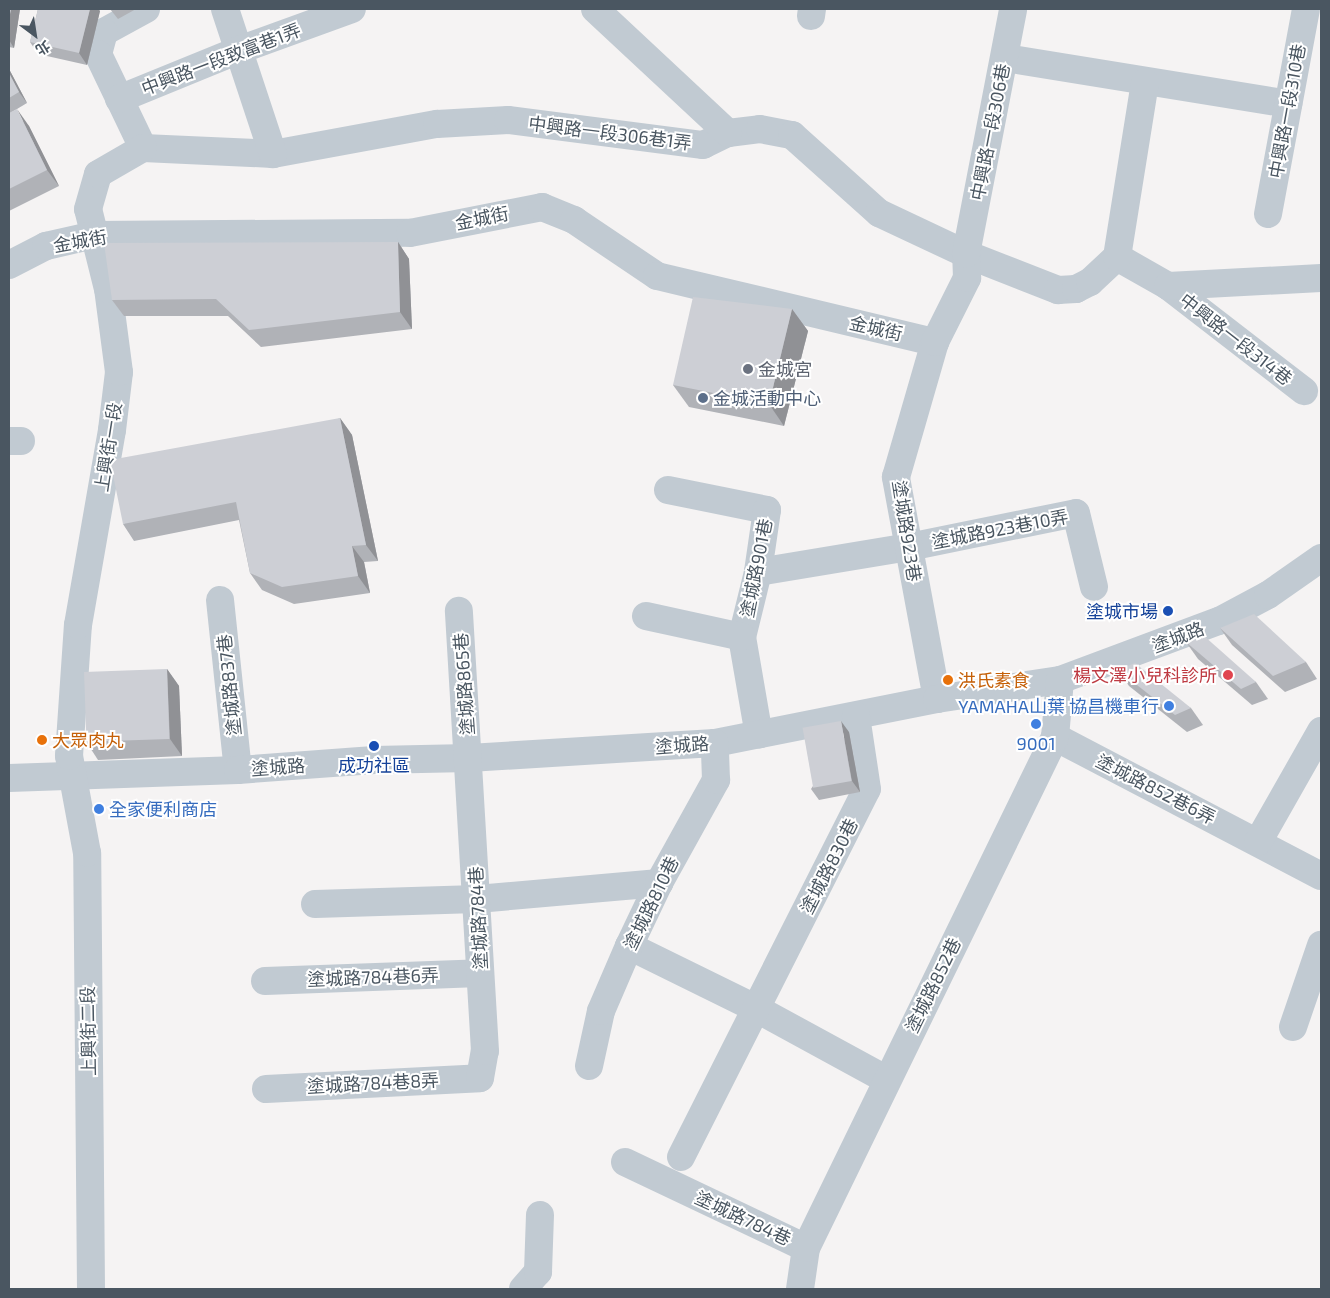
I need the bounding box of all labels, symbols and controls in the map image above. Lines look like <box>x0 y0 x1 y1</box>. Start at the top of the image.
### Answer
north arrow <box>10 10 60 60</box>
street label: 中興路一段致富巷1弄 <box>138 19 304 99</box>
text: 北 <box>33 37 53 59</box>
street label: 中興路一段310巷 <box>1265 42 1309 180</box>
street label: 中興路一段306巷 <box>966 62 1014 202</box>
street label: 中興路一段306巷1弄 <box>527 112 693 154</box>
street label: 金城街 <box>453 202 511 234</box>
street label: 金城街 <box>52 226 108 256</box>
street label: 中興路一段314巷 <box>1176 289 1296 389</box>
street label: 金城街 <box>847 311 905 345</box>
place label: 金城宮 <box>758 358 812 380</box>
marker: 金城宮 <box>742 363 754 375</box>
place label: 金城活動中心 <box>713 387 821 409</box>
marker: 金城活動中心 <box>697 392 709 404</box>
street label: 上興街一段 <box>90 401 126 493</box>
street label: 塗城路923巷 <box>888 479 926 583</box>
street label: 塗城路923巷10弄 <box>930 505 1070 553</box>
street label: 塗城路901巷 <box>736 517 776 619</box>
place label: 塗城市場 <box>1086 600 1158 622</box>
marker: 塗城市場 <box>1162 605 1174 617</box>
street label: 塗城路 <box>1149 617 1207 657</box>
street label: 塗城路865巷 <box>450 632 478 736</box>
street label: 塗城路837巷 <box>213 633 245 737</box>
place label: 楊文澤小兒科診所 <box>1073 664 1217 686</box>
marker: 楊文澤小兒科診所 <box>1221 668 1235 682</box>
place label: 洪氏素食 <box>958 669 1030 691</box>
marker: 洪氏素食 <box>942 674 954 686</box>
place label: YAMAHA山葉 協昌機車行 <box>958 695 1159 717</box>
marker: YAMAHA山葉 協昌機車行 <box>1163 700 1175 712</box>
marker: 9001 <box>1030 718 1042 730</box>
place label: 大眾肉丸 <box>52 729 124 751</box>
street label: 塗城路 <box>654 732 710 758</box>
place label: 9001 <box>1016 732 1056 754</box>
marker: 大眾肉丸 <box>36 734 48 746</box>
marker: 成功社區 <box>368 740 380 752</box>
street label: 塗城路852巷6弄 <box>1093 750 1219 828</box>
street label: 塗城路 <box>250 754 306 780</box>
place label: 成功社區 <box>338 754 410 776</box>
place label: 全家便利商店 <box>109 798 217 820</box>
marker: 全家便利商店 <box>93 803 105 815</box>
street label: 塗城路830巷 <box>796 815 862 917</box>
street label: 塗城路810巷 <box>619 853 683 953</box>
street label: 塗城路784巷 <box>465 866 491 970</box>
street label: 塗城路852巷 <box>901 934 965 1036</box>
street label: 塗城路784巷6弄 <box>307 964 439 990</box>
street label: 上興街二段 <box>76 986 100 1076</box>
street label: 塗城路784巷8弄 <box>306 1069 440 1097</box>
street label: 塗城路784巷 <box>692 1186 794 1250</box>

